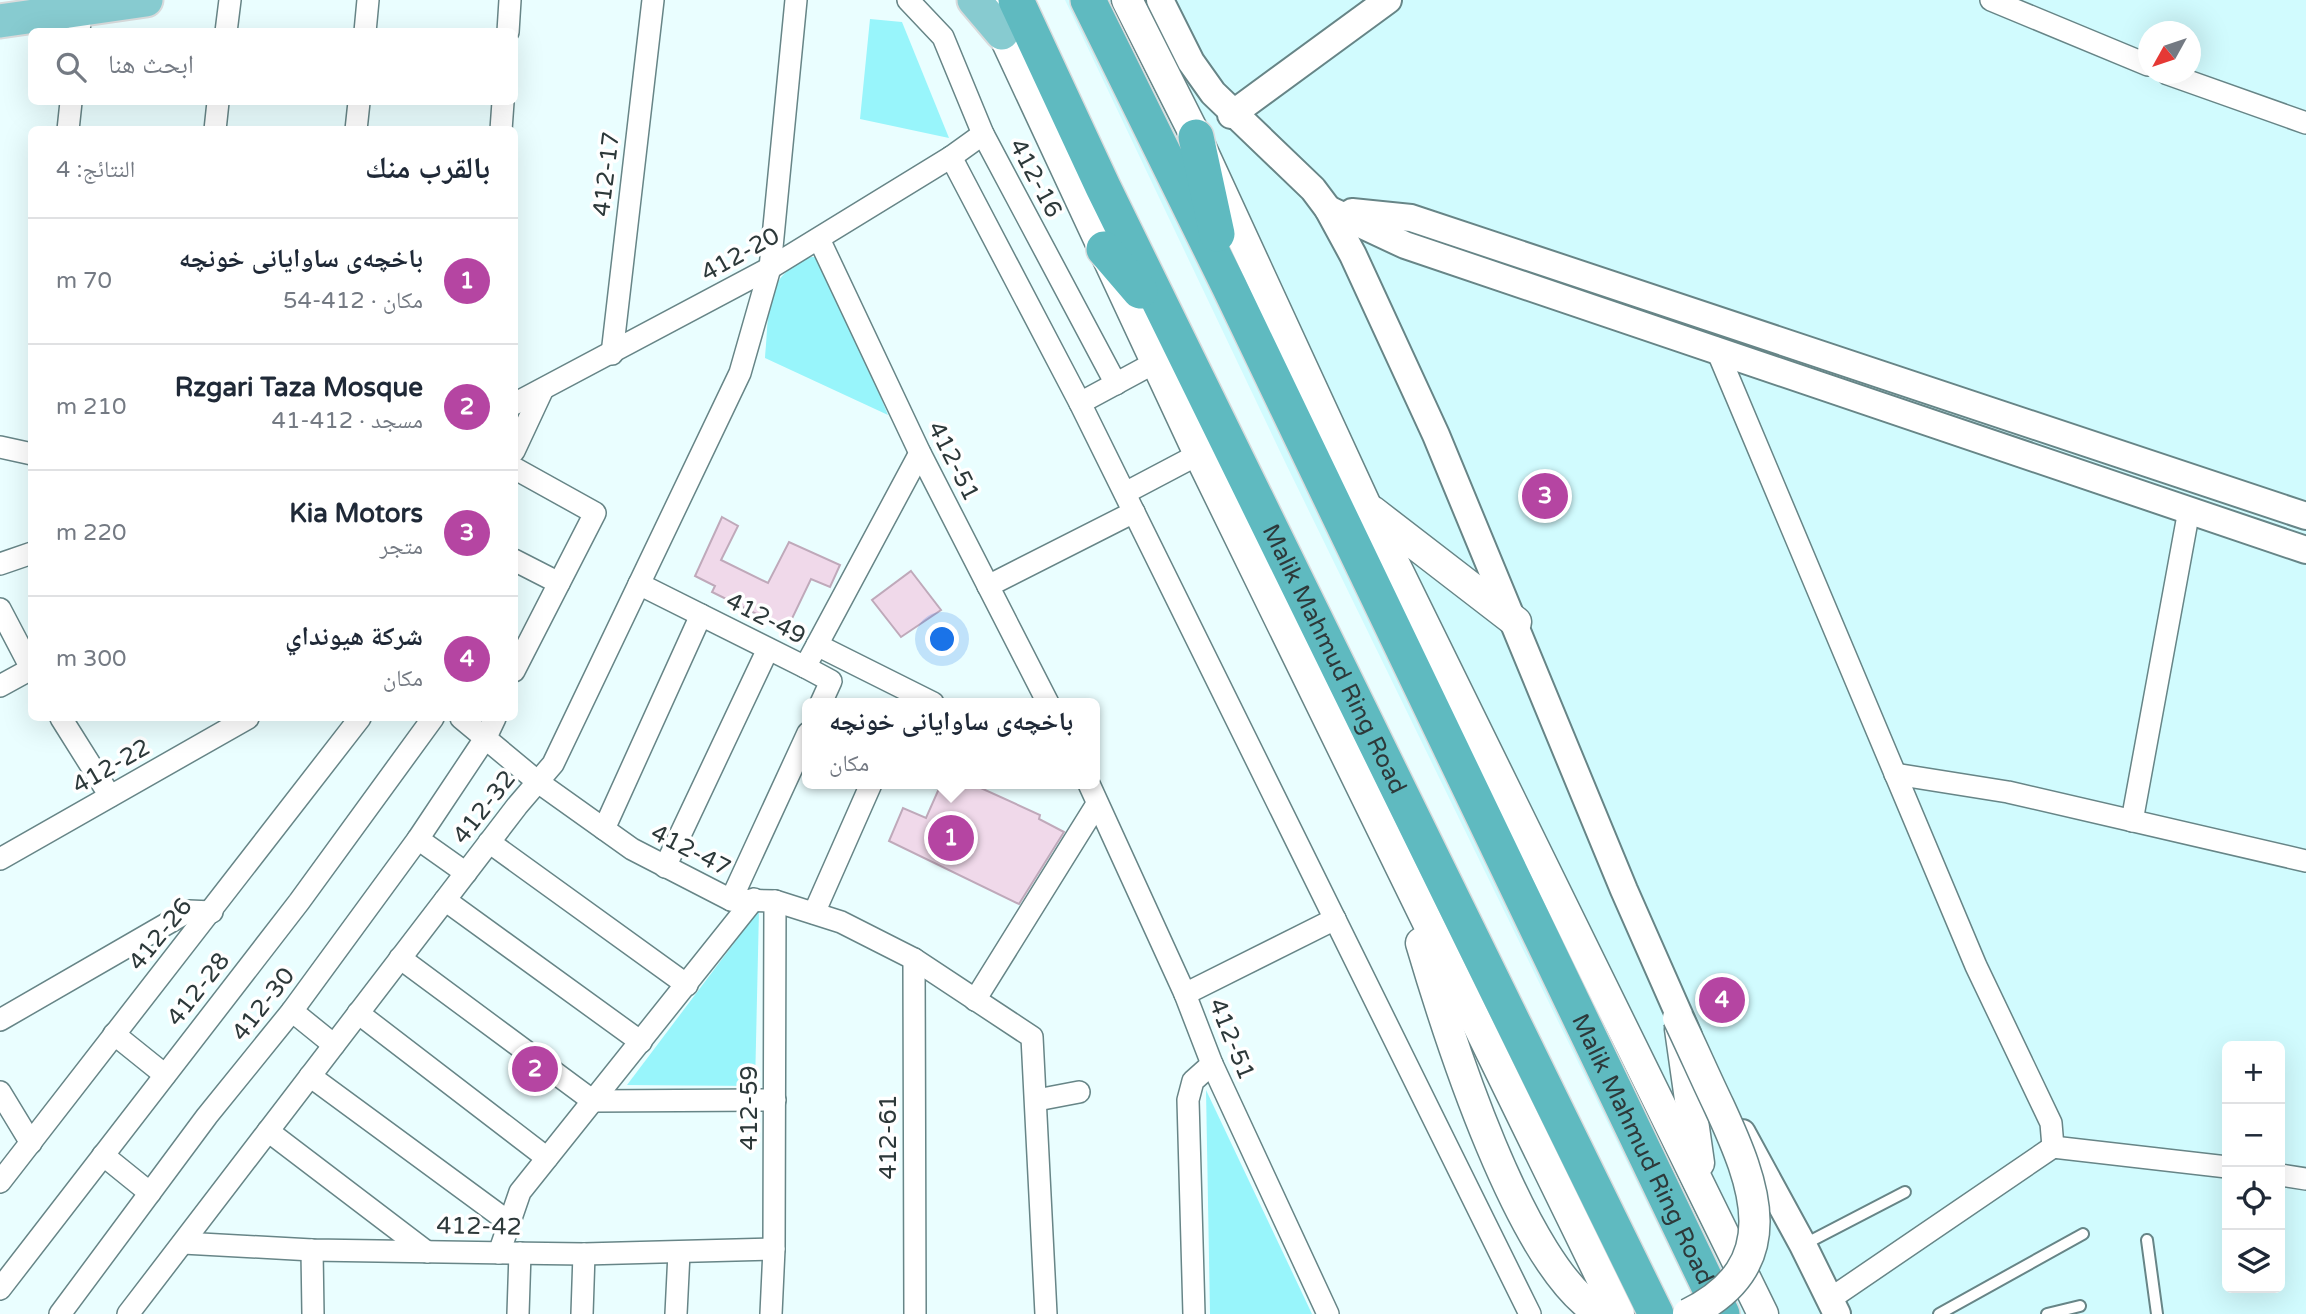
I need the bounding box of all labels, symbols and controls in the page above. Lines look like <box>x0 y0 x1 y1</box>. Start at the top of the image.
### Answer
north arrow <box>2138 21 2201 84</box>
search box <box>28 28 518 105</box>
icon: search <box>52 48 90 86</box>
text: ابحث هنا <box>108 49 194 80</box>
street label: 412-17 <box>587 130 626 218</box>
street label: 412-16 <box>1003 134 1068 223</box>
text: بالقرب منك <box>365 150 490 187</box>
text: النتائج: 4 <box>56 156 135 184</box>
street label: 412-20 <box>696 221 785 288</box>
text: باخچەی ساوایانی خونچە <box>179 243 423 274</box>
text: 70 m <box>56 267 112 295</box>
text: 1 <box>460 267 474 295</box>
text: مكان · 412-54 <box>283 287 423 315</box>
text: Rzgari Taza Mosque <box>175 372 423 403</box>
text: 210 m <box>56 393 126 421</box>
text: 2 <box>460 393 474 421</box>
text: مسجد · 412-41 <box>271 407 423 435</box>
street label: 412-51 <box>921 417 986 506</box>
pin: 3 <box>1522 470 1568 522</box>
text: Kia Motors <box>289 498 423 529</box>
text: 220 m <box>56 519 126 547</box>
text: 3 <box>460 519 474 547</box>
street label: Malik Mahmud Ring Road <box>1256 520 1413 799</box>
text: متجر <box>380 533 423 561</box>
street label: 412-49 <box>721 586 810 651</box>
text: شركة هيونداي <box>285 621 423 652</box>
your location <box>925 622 959 656</box>
text: 300 m <box>56 645 126 673</box>
text: 4 <box>460 645 474 673</box>
text: مكان <box>383 665 423 693</box>
popup <box>802 698 1100 789</box>
text: باخچەی ساوایانی خونچە <box>829 706 1073 737</box>
street label: 412-22 <box>67 733 155 800</box>
text: مكان <box>829 750 869 778</box>
street label: 412-32 <box>447 765 522 850</box>
pin: 1 <box>928 812 974 864</box>
street label: 412-47 <box>646 818 735 883</box>
street label: 412-26 <box>122 892 198 977</box>
street label: 412-28 <box>161 947 236 1032</box>
street label: 412-30 <box>226 962 301 1047</box>
pin: 4 <box>1699 974 1745 1026</box>
street label: 412-51 <box>1202 994 1261 1084</box>
street label: Malik Mahmud Ring Road <box>1565 1009 1720 1289</box>
map controls <box>2222 1041 2285 1293</box>
button: + <box>2222 1041 2285 1104</box>
pin: 2 <box>512 1043 558 1095</box>
street label: 412-59 <box>735 1065 764 1151</box>
street label: 412-61 <box>874 1094 903 1180</box>
button: − <box>2222 1104 2285 1167</box>
button: locate <box>2222 1167 2285 1230</box>
street label: 412-42 <box>436 1211 522 1242</box>
button: layers <box>2222 1230 2285 1293</box>

